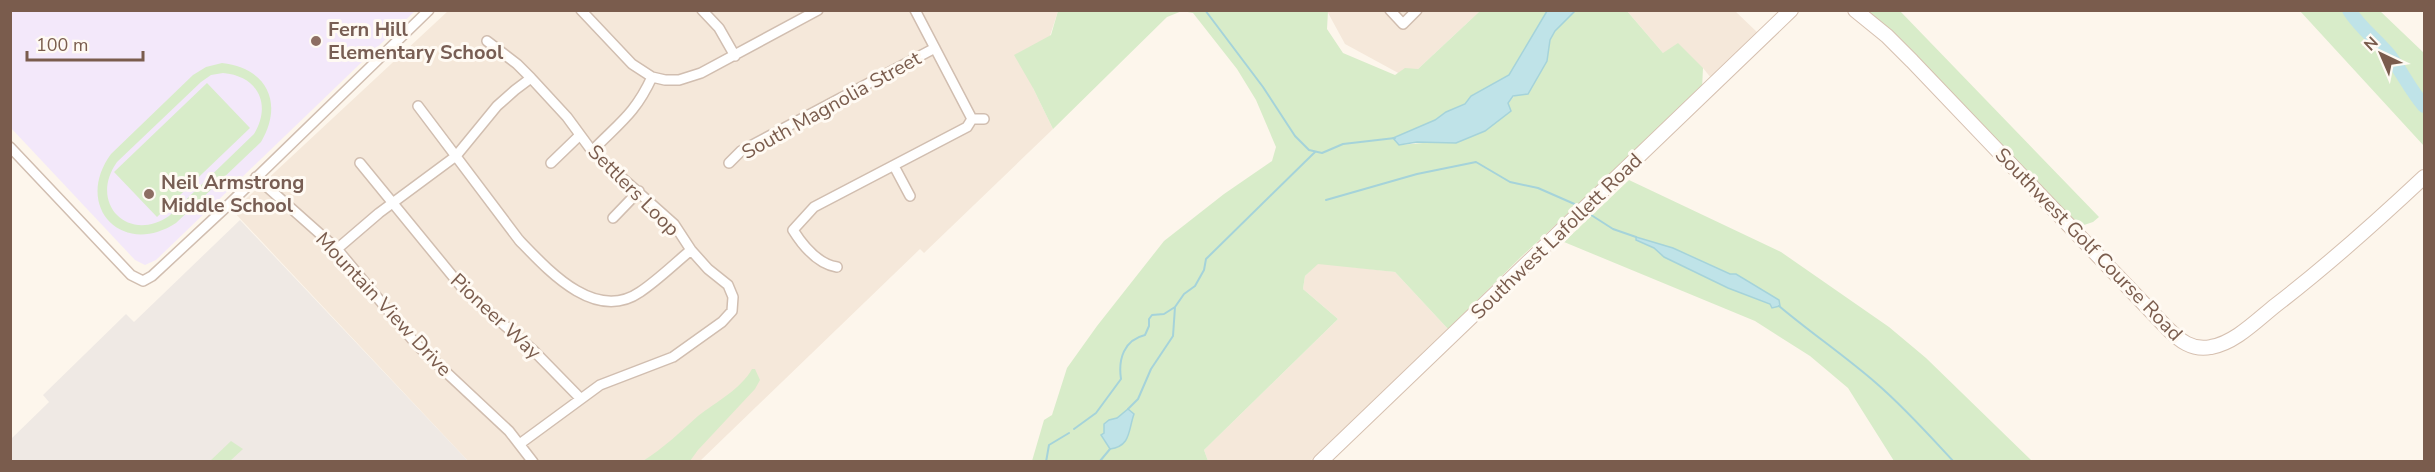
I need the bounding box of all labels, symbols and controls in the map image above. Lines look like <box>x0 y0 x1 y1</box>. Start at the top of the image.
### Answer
place label: Fern Hill Elementary School <box>328 16 504 66</box>
scale bar <box>27 24 142 62</box>
north arrow <box>2351 24 2411 84</box>
text: N <box>2359 32 2383 56</box>
text: 100 m <box>36 33 88 57</box>
marker: Fern Hill Elementary School <box>309 34 323 48</box>
street label: South Magnolia Street <box>737 44 927 166</box>
street label: Settlers Loop <box>582 139 685 242</box>
street label: Southwest Golf Course Road <box>1989 142 2188 347</box>
street label: Southwest Lafollett Road <box>1465 147 1648 325</box>
place label: Neil Armstrong Middle School <box>161 169 304 219</box>
marker: Neil Armstrong Middle School <box>142 187 156 201</box>
street label: Mountain View Drive <box>310 226 458 382</box>
street label: Pioneer Way <box>444 267 547 366</box>

